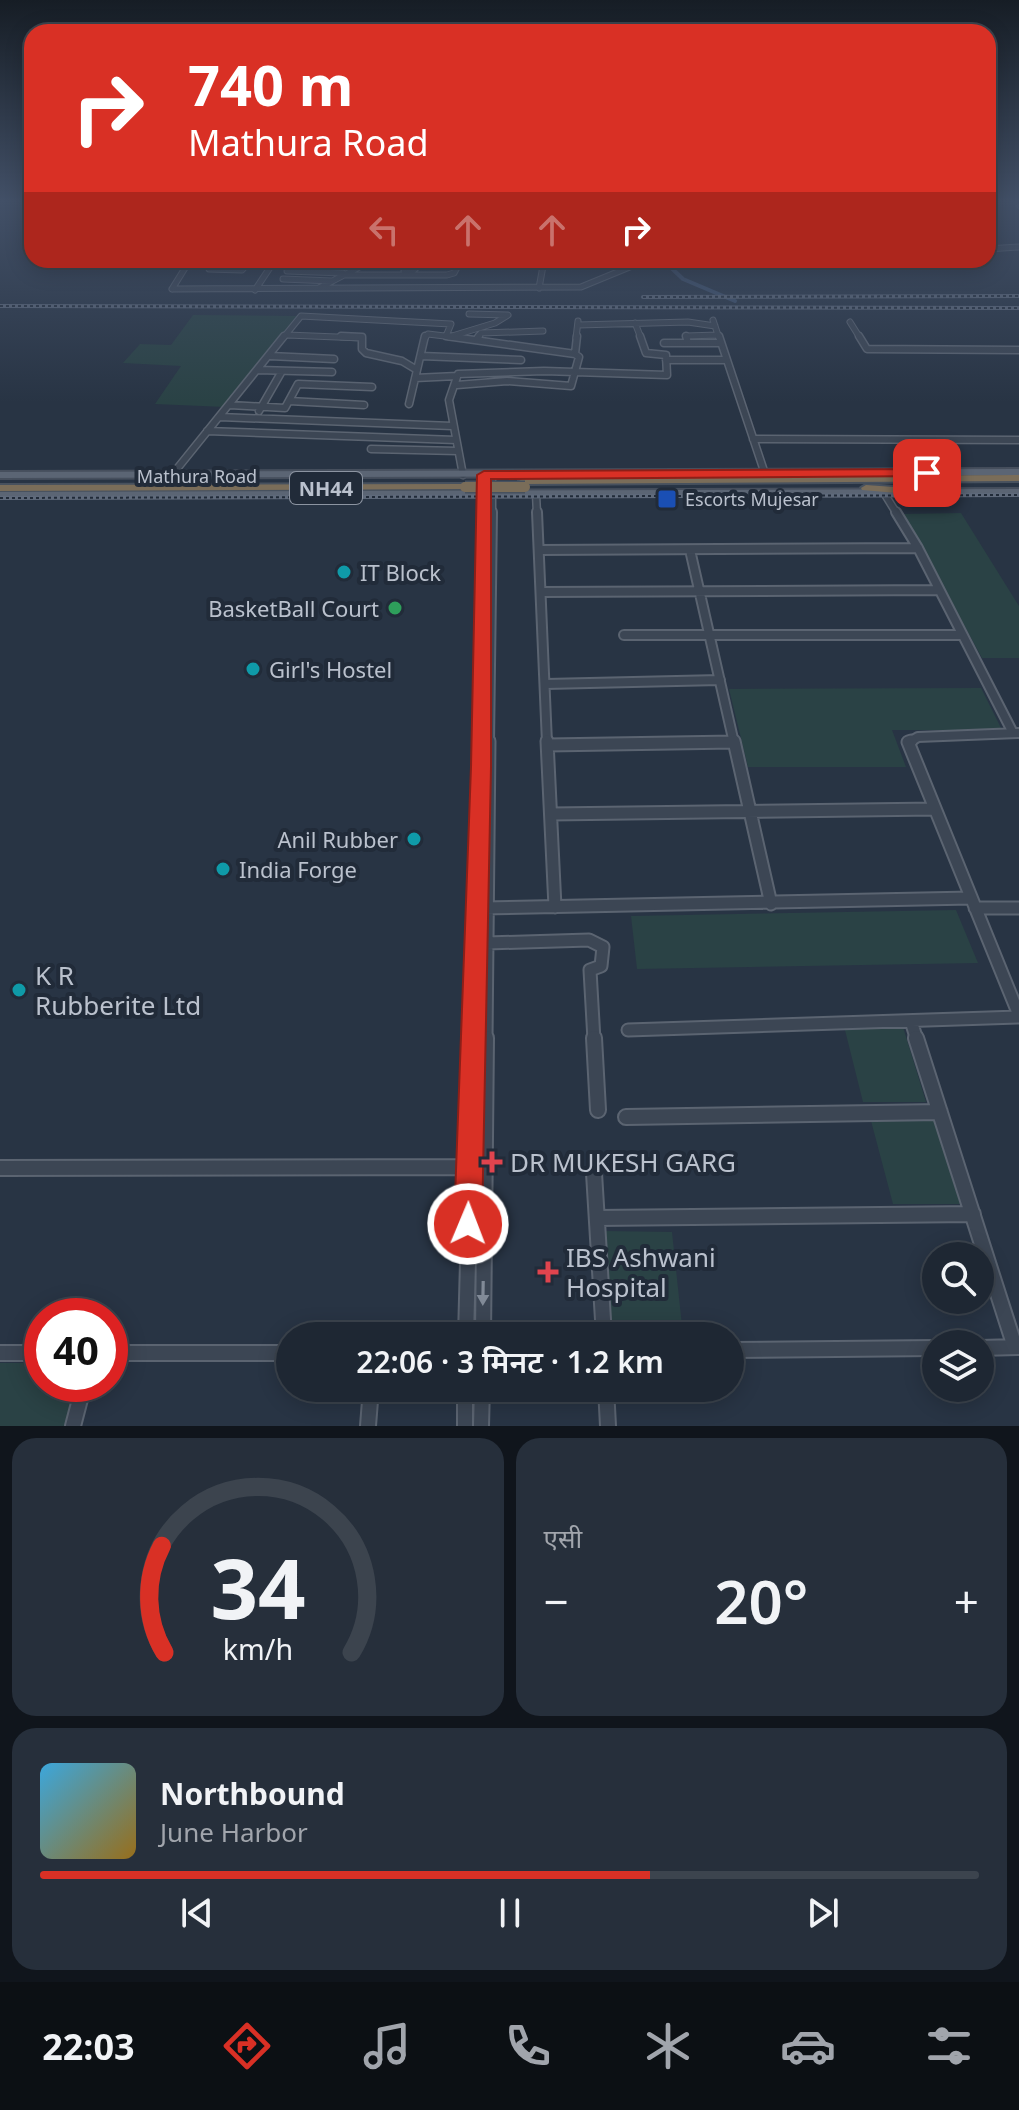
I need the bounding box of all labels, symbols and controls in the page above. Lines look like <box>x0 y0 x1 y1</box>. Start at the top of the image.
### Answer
text: 740 m <box>188 46 353 122</box>
icon: right <box>56 56 160 160</box>
text: Mathura Road <box>188 118 429 167</box>
icon: left <box>362 208 406 252</box>
icon: ahead <box>446 208 490 252</box>
icon: ahead <box>530 208 574 252</box>
icon: right <box>614 208 658 252</box>
pin <box>893 439 961 507</box>
icon: arrive <box>905 451 949 495</box>
street label: Mathura Road <box>137 464 257 488</box>
road number: NH44 <box>290 472 362 504</box>
place label: Escorts Mujesar <box>685 487 819 511</box>
marker: Escorts Mujesar <box>656 488 678 510</box>
place label: IT Block <box>360 557 441 587</box>
marker: IT Block <box>335 563 353 581</box>
place label: BasketBall Court <box>208 593 379 623</box>
marker: BasketBall Court <box>386 599 404 617</box>
place label: Girl's Hostel <box>269 654 392 684</box>
marker: Girl's Hostel <box>244 660 262 678</box>
place label: Anil Rubber <box>277 824 398 854</box>
marker: Anil Rubber <box>405 830 423 848</box>
place label: India Forge <box>239 854 357 884</box>
marker: India Forge <box>214 860 232 878</box>
place label: K R Rubberite Ltd <box>35 957 201 1023</box>
marker: K R Rubberite Ltd <box>10 981 28 999</box>
place label: DR MUKESH GARG <box>510 1144 736 1180</box>
marker: DR MUKESH GARG <box>481 1151 503 1173</box>
position arrow <box>426 1182 510 1266</box>
place label: IBS Ashwani Hospital <box>566 1239 716 1305</box>
map controls <box>922 1242 994 1402</box>
button: search <box>922 1242 994 1314</box>
marker: IBS Ashwani Hospital <box>537 1261 559 1283</box>
one-way arrow <box>477 1281 490 1306</box>
speed limit sign: 40 <box>24 1298 128 1402</box>
button: layers <box>922 1330 994 1402</box>
text: 22:06 · 3 मिनट · 1.2 km <box>356 1341 664 1382</box>
text: एसी <box>544 1520 582 1556</box>
text: 34 <box>210 1530 305 1643</box>
text: 20° <box>714 1560 808 1642</box>
text: − <box>544 1571 569 1631</box>
text: + <box>954 1571 979 1631</box>
text: km/h <box>223 1629 293 1668</box>
text: Northbound <box>160 1773 345 1814</box>
text: June Harbor <box>160 1814 308 1850</box>
icon: previous <box>175 1891 219 1935</box>
icon: pause <box>488 1891 532 1935</box>
icon: next <box>801 1891 845 1935</box>
icon: directions <box>219 2018 275 2074</box>
icon: music <box>359 2018 415 2074</box>
icon: phone <box>500 2018 556 2074</box>
icon: climate <box>640 2018 696 2074</box>
icon: car <box>780 2018 836 2074</box>
icon: filters <box>921 2018 977 2074</box>
text: 22:03 <box>42 2022 135 2071</box>

